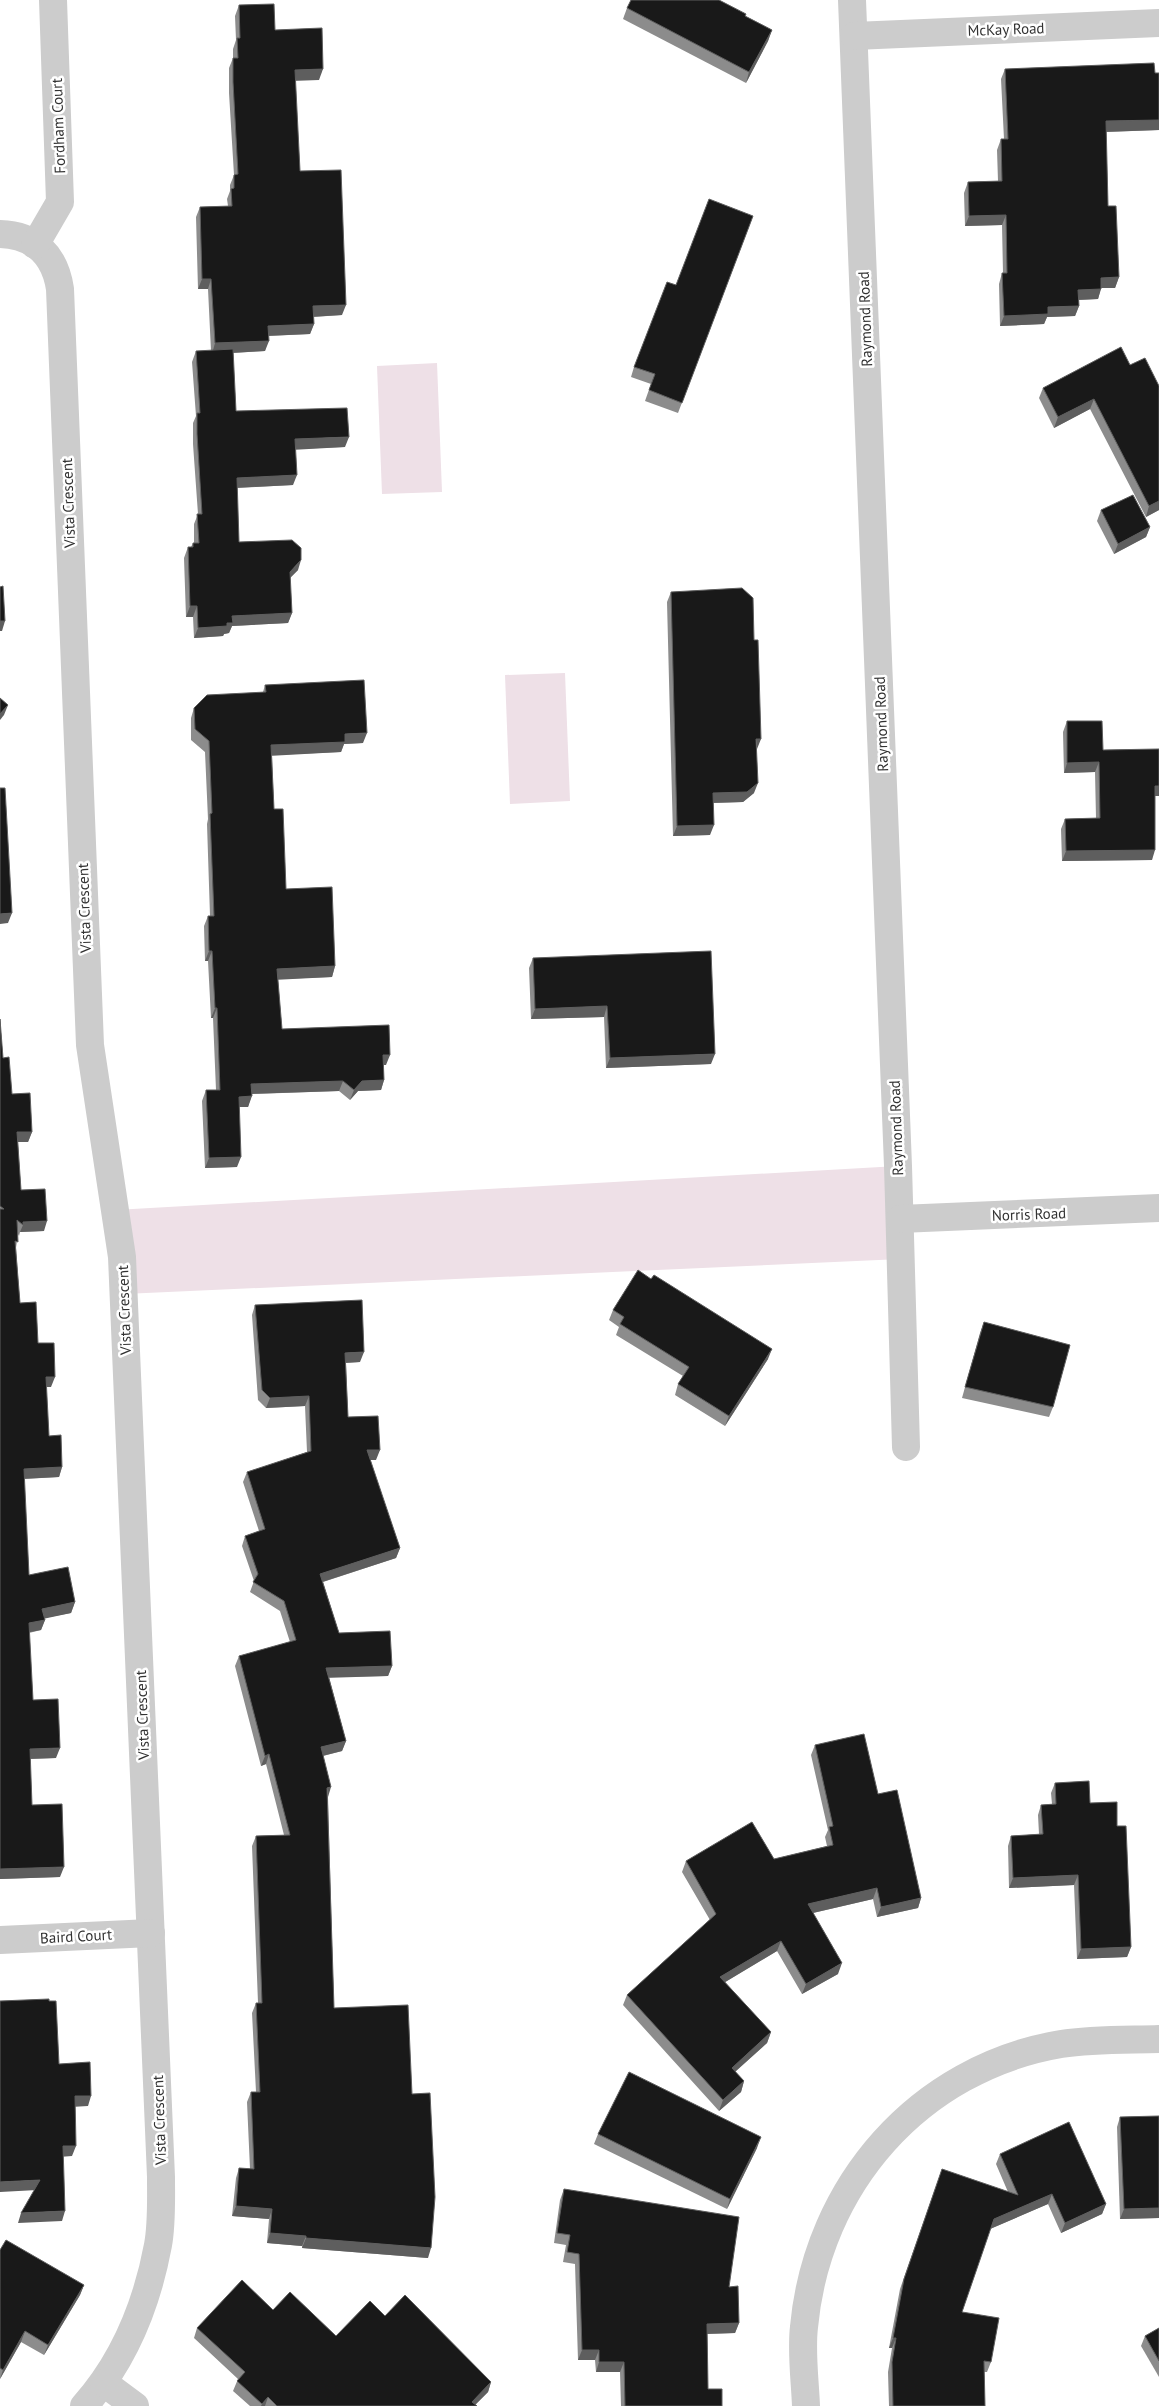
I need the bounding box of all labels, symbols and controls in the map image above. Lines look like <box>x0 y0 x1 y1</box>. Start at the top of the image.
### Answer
street label: McKay Road <box>967 18 1045 40</box>
street label: Fordham Court <box>47 78 69 174</box>
street label: Raymond Road <box>854 271 876 367</box>
street label: Vista Crescent <box>57 458 79 549</box>
street label: Raymond Road <box>870 676 892 772</box>
street label: Vista Crescent <box>73 863 95 954</box>
street label: Raymond Road <box>885 1080 907 1176</box>
street label: Norris Road <box>991 1203 1067 1225</box>
street label: Vista Crescent <box>113 1265 135 1356</box>
street label: Vista Crescent <box>131 1670 153 1761</box>
street label: Baird Court <box>39 1925 113 1947</box>
street label: Vista Crescent <box>148 2075 170 2166</box>

